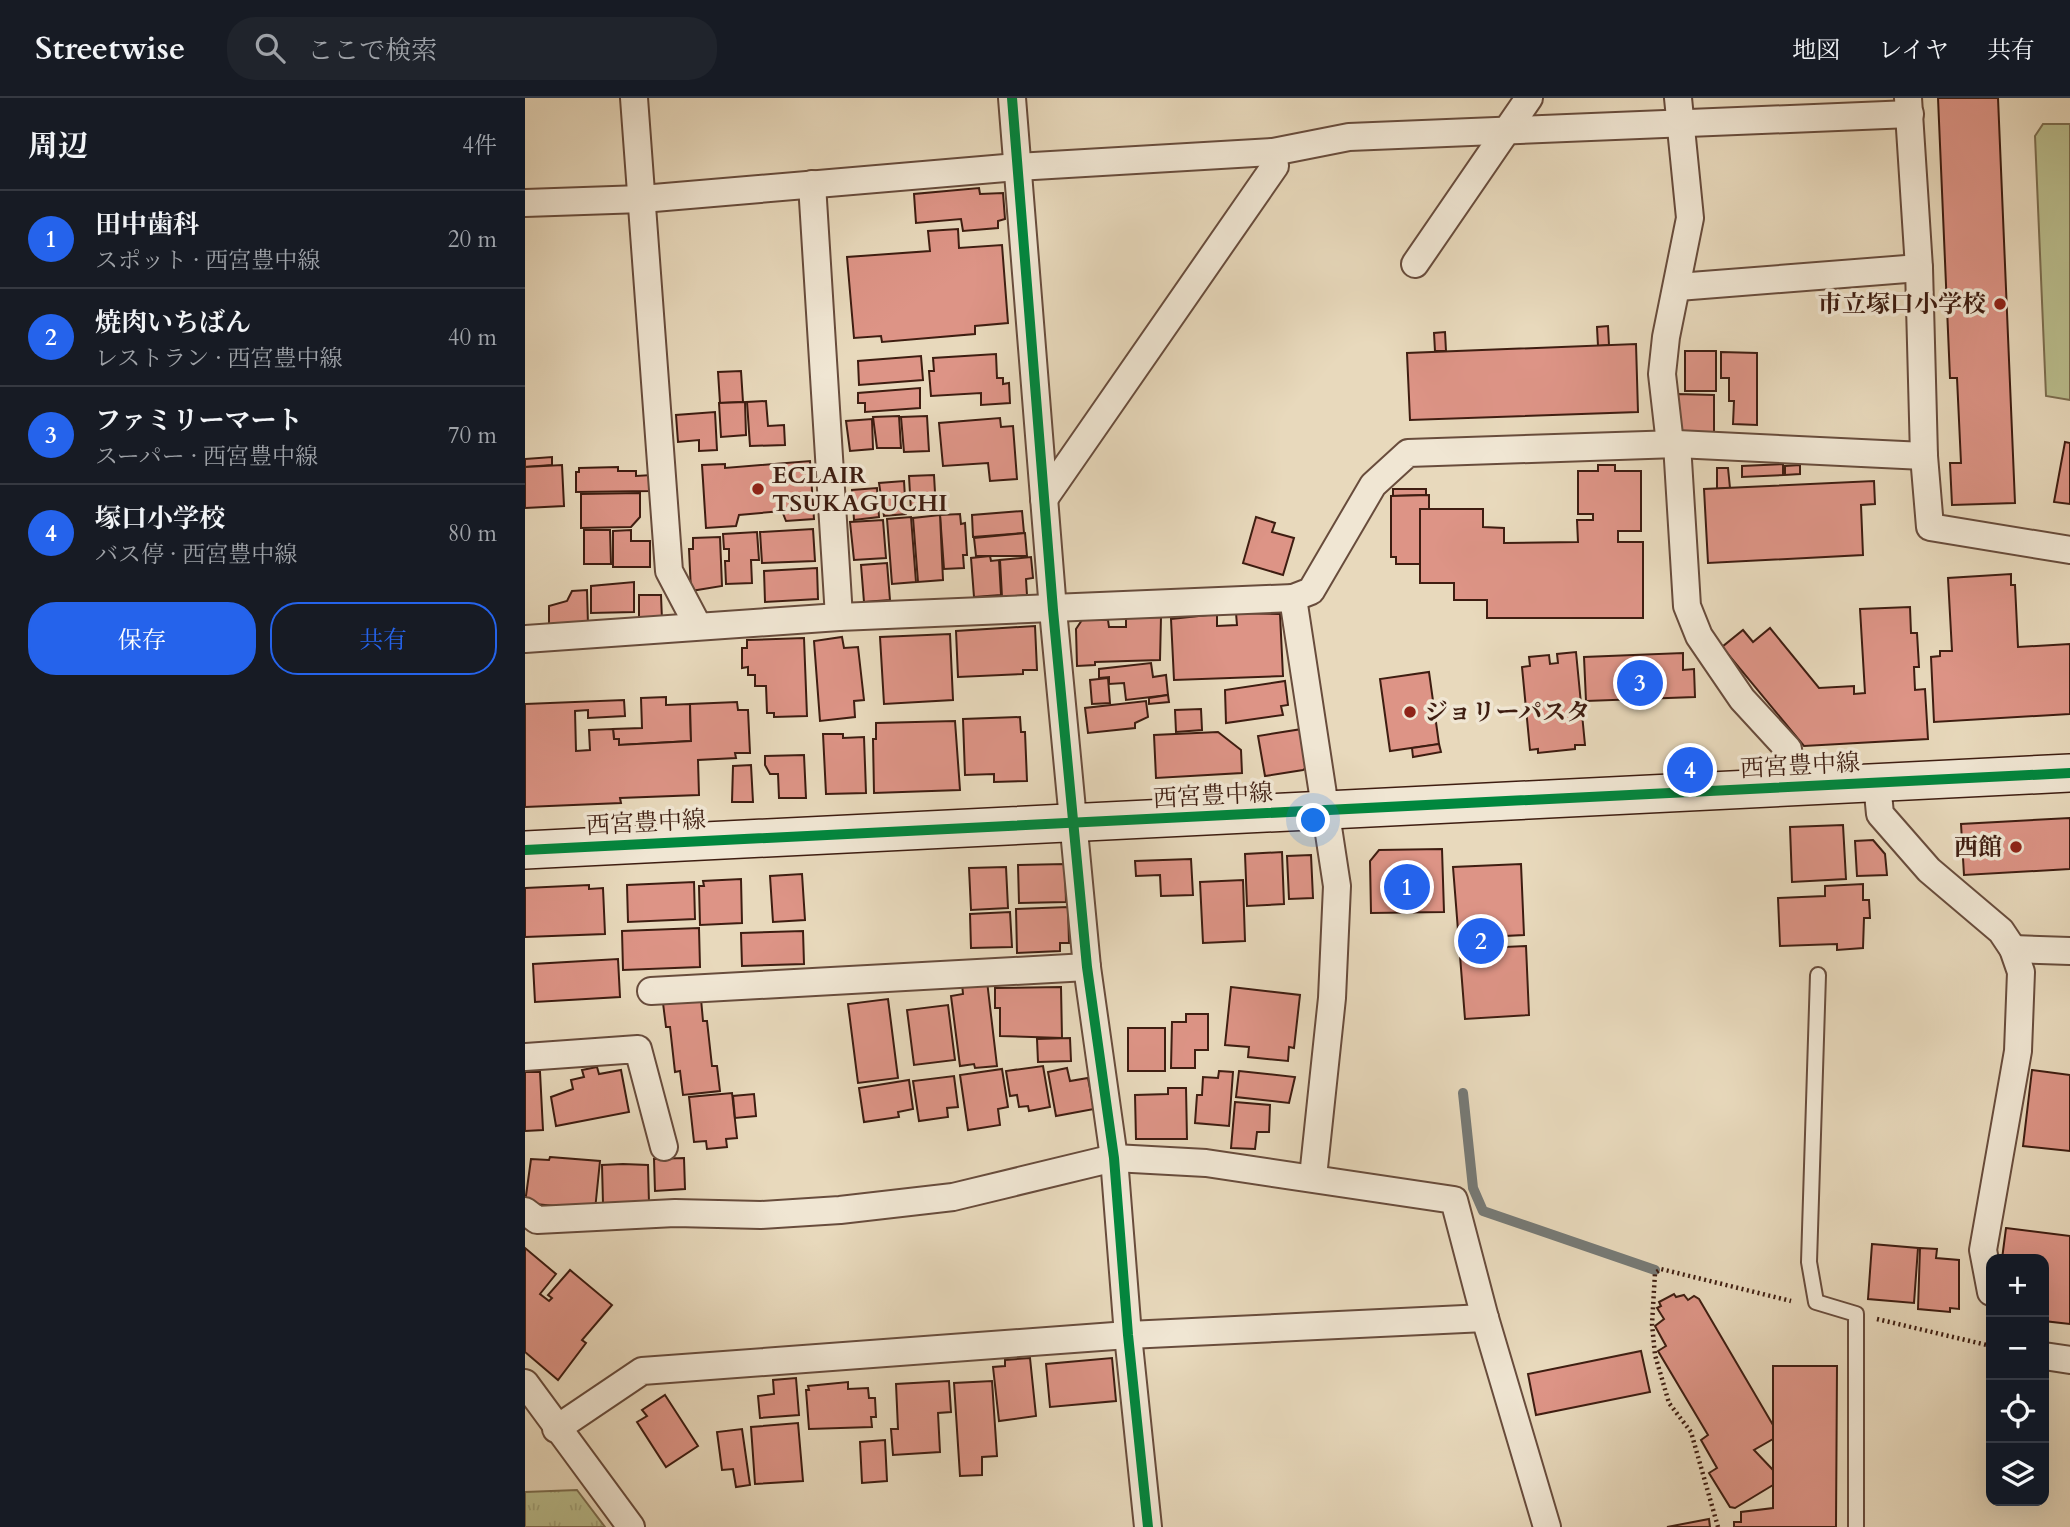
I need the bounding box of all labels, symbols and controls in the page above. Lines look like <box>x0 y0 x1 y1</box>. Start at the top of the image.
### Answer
search box <box>227 17 717 80</box>
text: Streetwise <box>35 26 185 71</box>
icon: search <box>251 29 289 67</box>
text: ここで検索 <box>307 33 437 68</box>
text: 地図 <box>1792 34 1840 67</box>
text: レイヤ <box>1878 34 1949 67</box>
text: 共有 <box>1987 34 2035 67</box>
text: 周辺 <box>28 126 88 167</box>
text: 4件 <box>462 130 497 161</box>
text: 田中歯科 <box>95 207 199 242</box>
text: 1 <box>45 224 57 255</box>
text: 20 m <box>448 224 497 255</box>
text: スポット · 西宮豊中線 <box>95 245 320 276</box>
place label: 市立塚口小学校 <box>1818 288 1986 321</box>
marker: 市立塚口小学校 <box>1992 296 2008 312</box>
text: 焼肉いちばん <box>95 305 251 340</box>
text: 2 <box>45 322 57 353</box>
text: 40 m <box>448 322 497 353</box>
text: レストラン · 西宮豊中線 <box>95 343 343 374</box>
text: ファミリーマート <box>95 403 302 438</box>
text: 3 <box>45 420 57 451</box>
text: 70 m <box>448 420 497 451</box>
text: スーパー · 西宮豊中線 <box>95 441 318 472</box>
place label: ECLAIR TSUKAGUCHI <box>772 459 948 520</box>
marker: ECLAIR TSUKAGUCHI <box>750 481 766 497</box>
text: 塚口小学校 <box>95 501 225 536</box>
text: 4 <box>45 518 57 549</box>
text: 80 m <box>448 518 497 549</box>
text: バス停 · 西宮豊中線 <box>95 539 297 570</box>
button: 保存 <box>28 602 256 675</box>
button: 共有 <box>270 602 497 675</box>
pin: 3 <box>1617 657 1663 709</box>
place label: ジョリーパスタ <box>1424 696 1590 729</box>
marker: ジョリーパスタ <box>1402 704 1418 720</box>
pin: 4 <box>1667 744 1713 796</box>
street label: 西宮豊中線 <box>1739 746 1861 786</box>
street label: 西宮豊中線 <box>1152 776 1274 816</box>
street label: 西宮豊中線 <box>585 803 707 843</box>
your location <box>1296 803 1330 837</box>
place label: 西館 <box>1954 831 2002 864</box>
marker: 西館 <box>2008 839 2024 855</box>
pin: 1 <box>1384 861 1430 913</box>
pin: 2 <box>1458 915 1504 967</box>
map controls <box>1986 1254 2049 1506</box>
button: + <box>1986 1254 2049 1317</box>
button: − <box>1986 1317 2049 1380</box>
button: locate <box>1986 1380 2049 1443</box>
button: layers <box>1986 1443 2049 1506</box>

